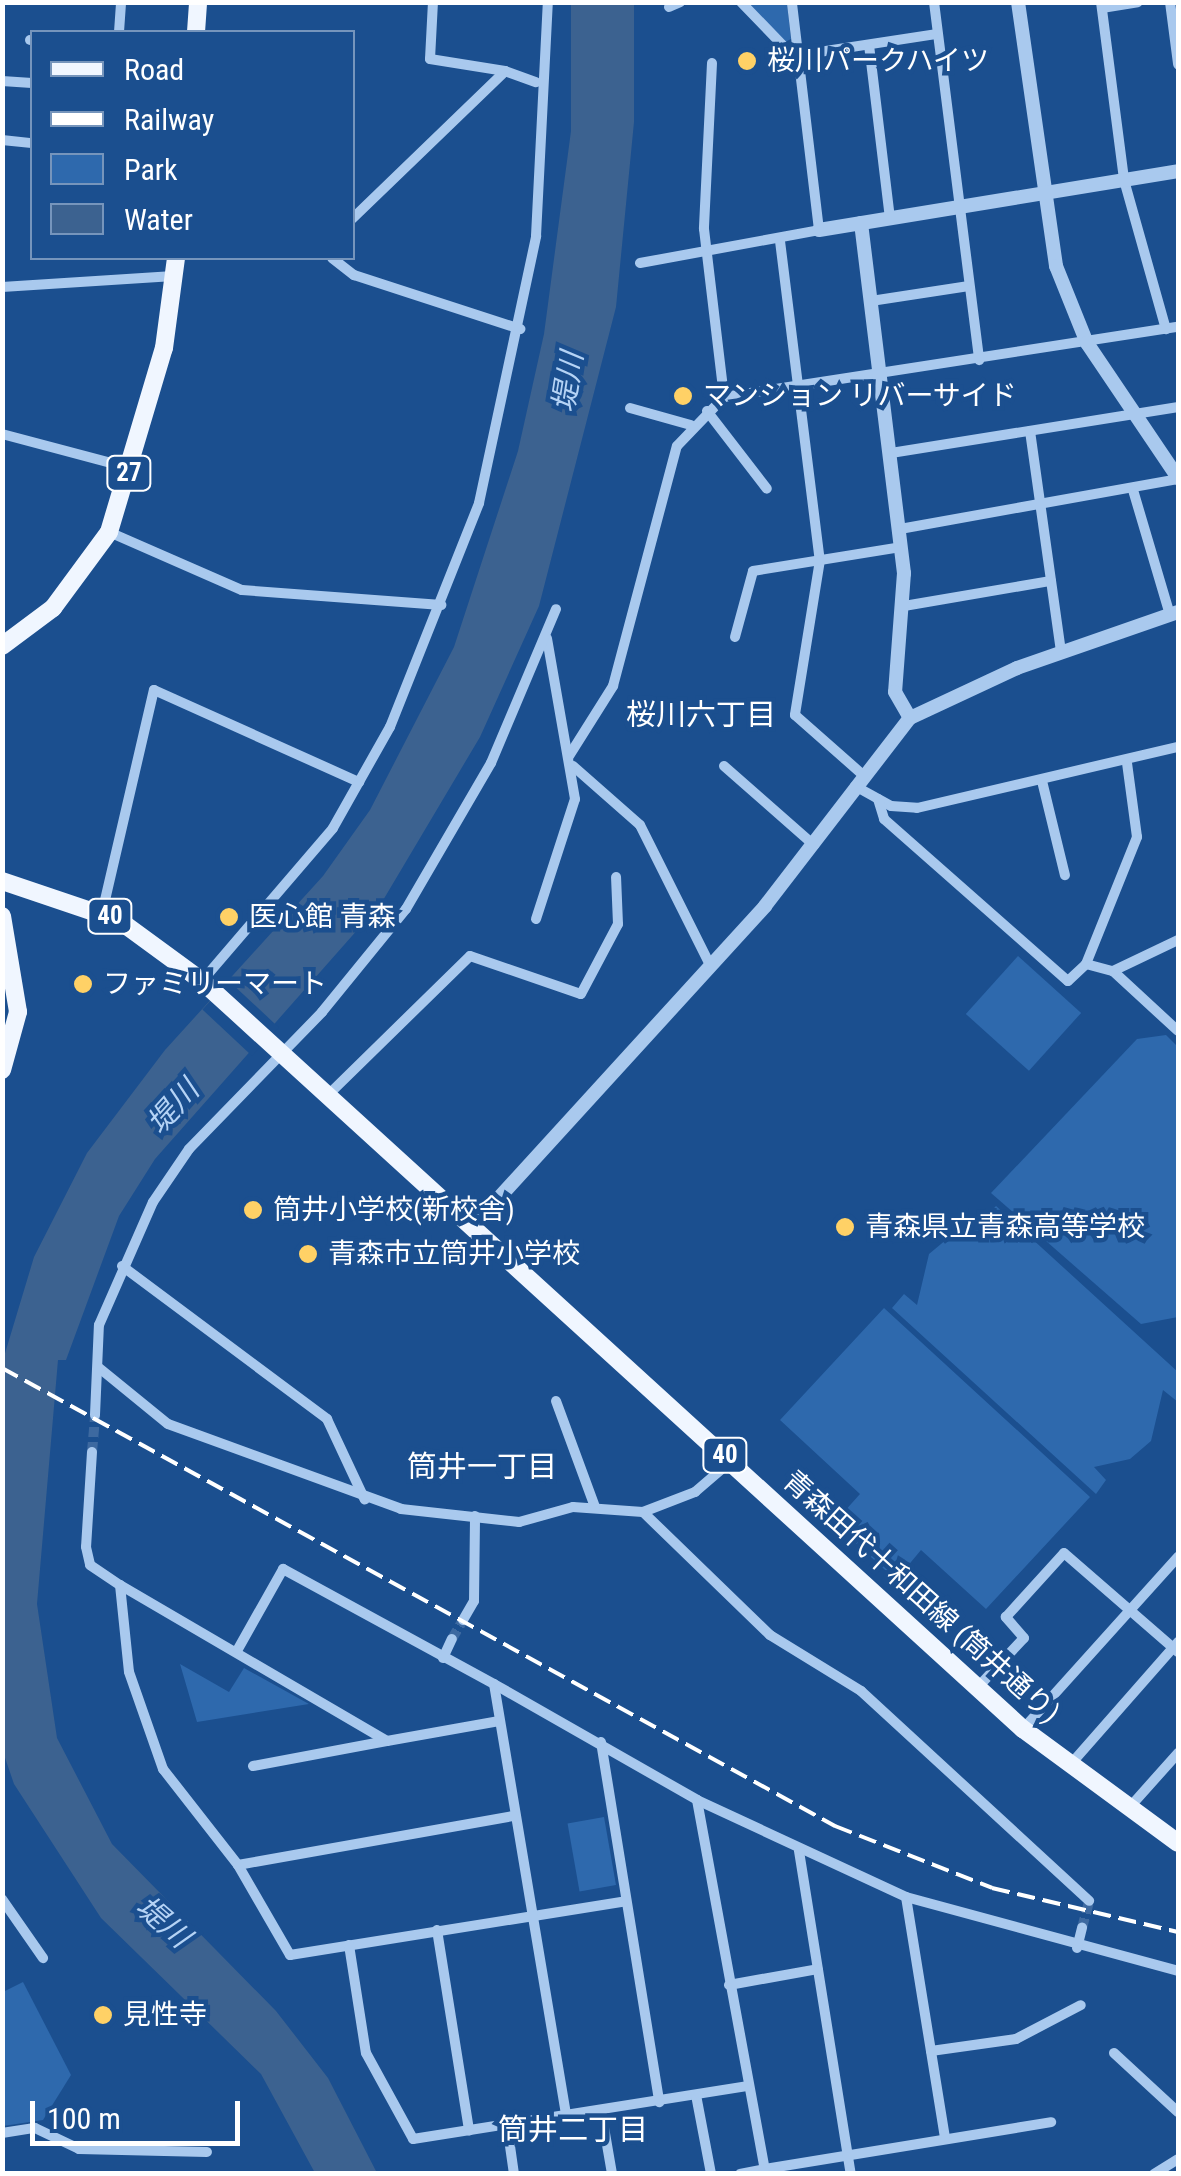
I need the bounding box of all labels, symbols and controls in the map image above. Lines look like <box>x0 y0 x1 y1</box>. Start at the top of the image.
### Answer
legend <box>30 30 355 260</box>
place label: 桜川パークハイツ <box>767 44 991 78</box>
marker: 桜川パークハイツ <box>736 50 758 72</box>
text: Road <box>124 52 184 87</box>
text: Railway <box>124 102 214 137</box>
text: Park <box>124 152 178 187</box>
text: Water <box>124 202 193 237</box>
water label: 堤川 <box>546 350 590 414</box>
place label: マンション リバーサイド <box>703 379 1017 413</box>
marker: マンション リバーサイド <box>672 385 694 407</box>
road number: 27 <box>104 453 154 493</box>
district label: 桜川六丁目 <box>626 697 776 733</box>
road number: 40 <box>85 896 135 936</box>
place label: 医心館 青森 <box>249 900 395 934</box>
marker: 医心館 青森 <box>218 906 240 928</box>
place label: ファミリーマート <box>103 967 327 1001</box>
marker: ファミリーマート <box>72 973 94 995</box>
water label: 堤川 <box>140 1073 206 1141</box>
place label: 筒井小学校(新校舎) <box>273 1193 515 1227</box>
marker: 筒井小学校(新校舎) <box>242 1199 264 1221</box>
place label: 青森県立青森高等学校 <box>865 1210 1145 1244</box>
marker: 青森県立青森高等学校 <box>834 1216 856 1238</box>
place label: 青森市立筒井小学校 <box>328 1237 580 1271</box>
marker: 青森市立筒井小学校 <box>297 1243 319 1265</box>
road number: 40 <box>700 1435 750 1475</box>
district label: 筒井一丁目 <box>407 1449 557 1485</box>
street label: 青森田代十和田線 (筒井通り) <box>776 1464 1066 1730</box>
water label: 堤川 <box>129 1889 197 1955</box>
place label: 見性寺 <box>123 1998 207 2032</box>
marker: 見性寺 <box>92 2004 114 2026</box>
scale bar <box>35 2081 245 2143</box>
text: 100 m <box>47 2101 121 2136</box>
district label: 筒井二丁目 <box>498 2112 648 2148</box>

